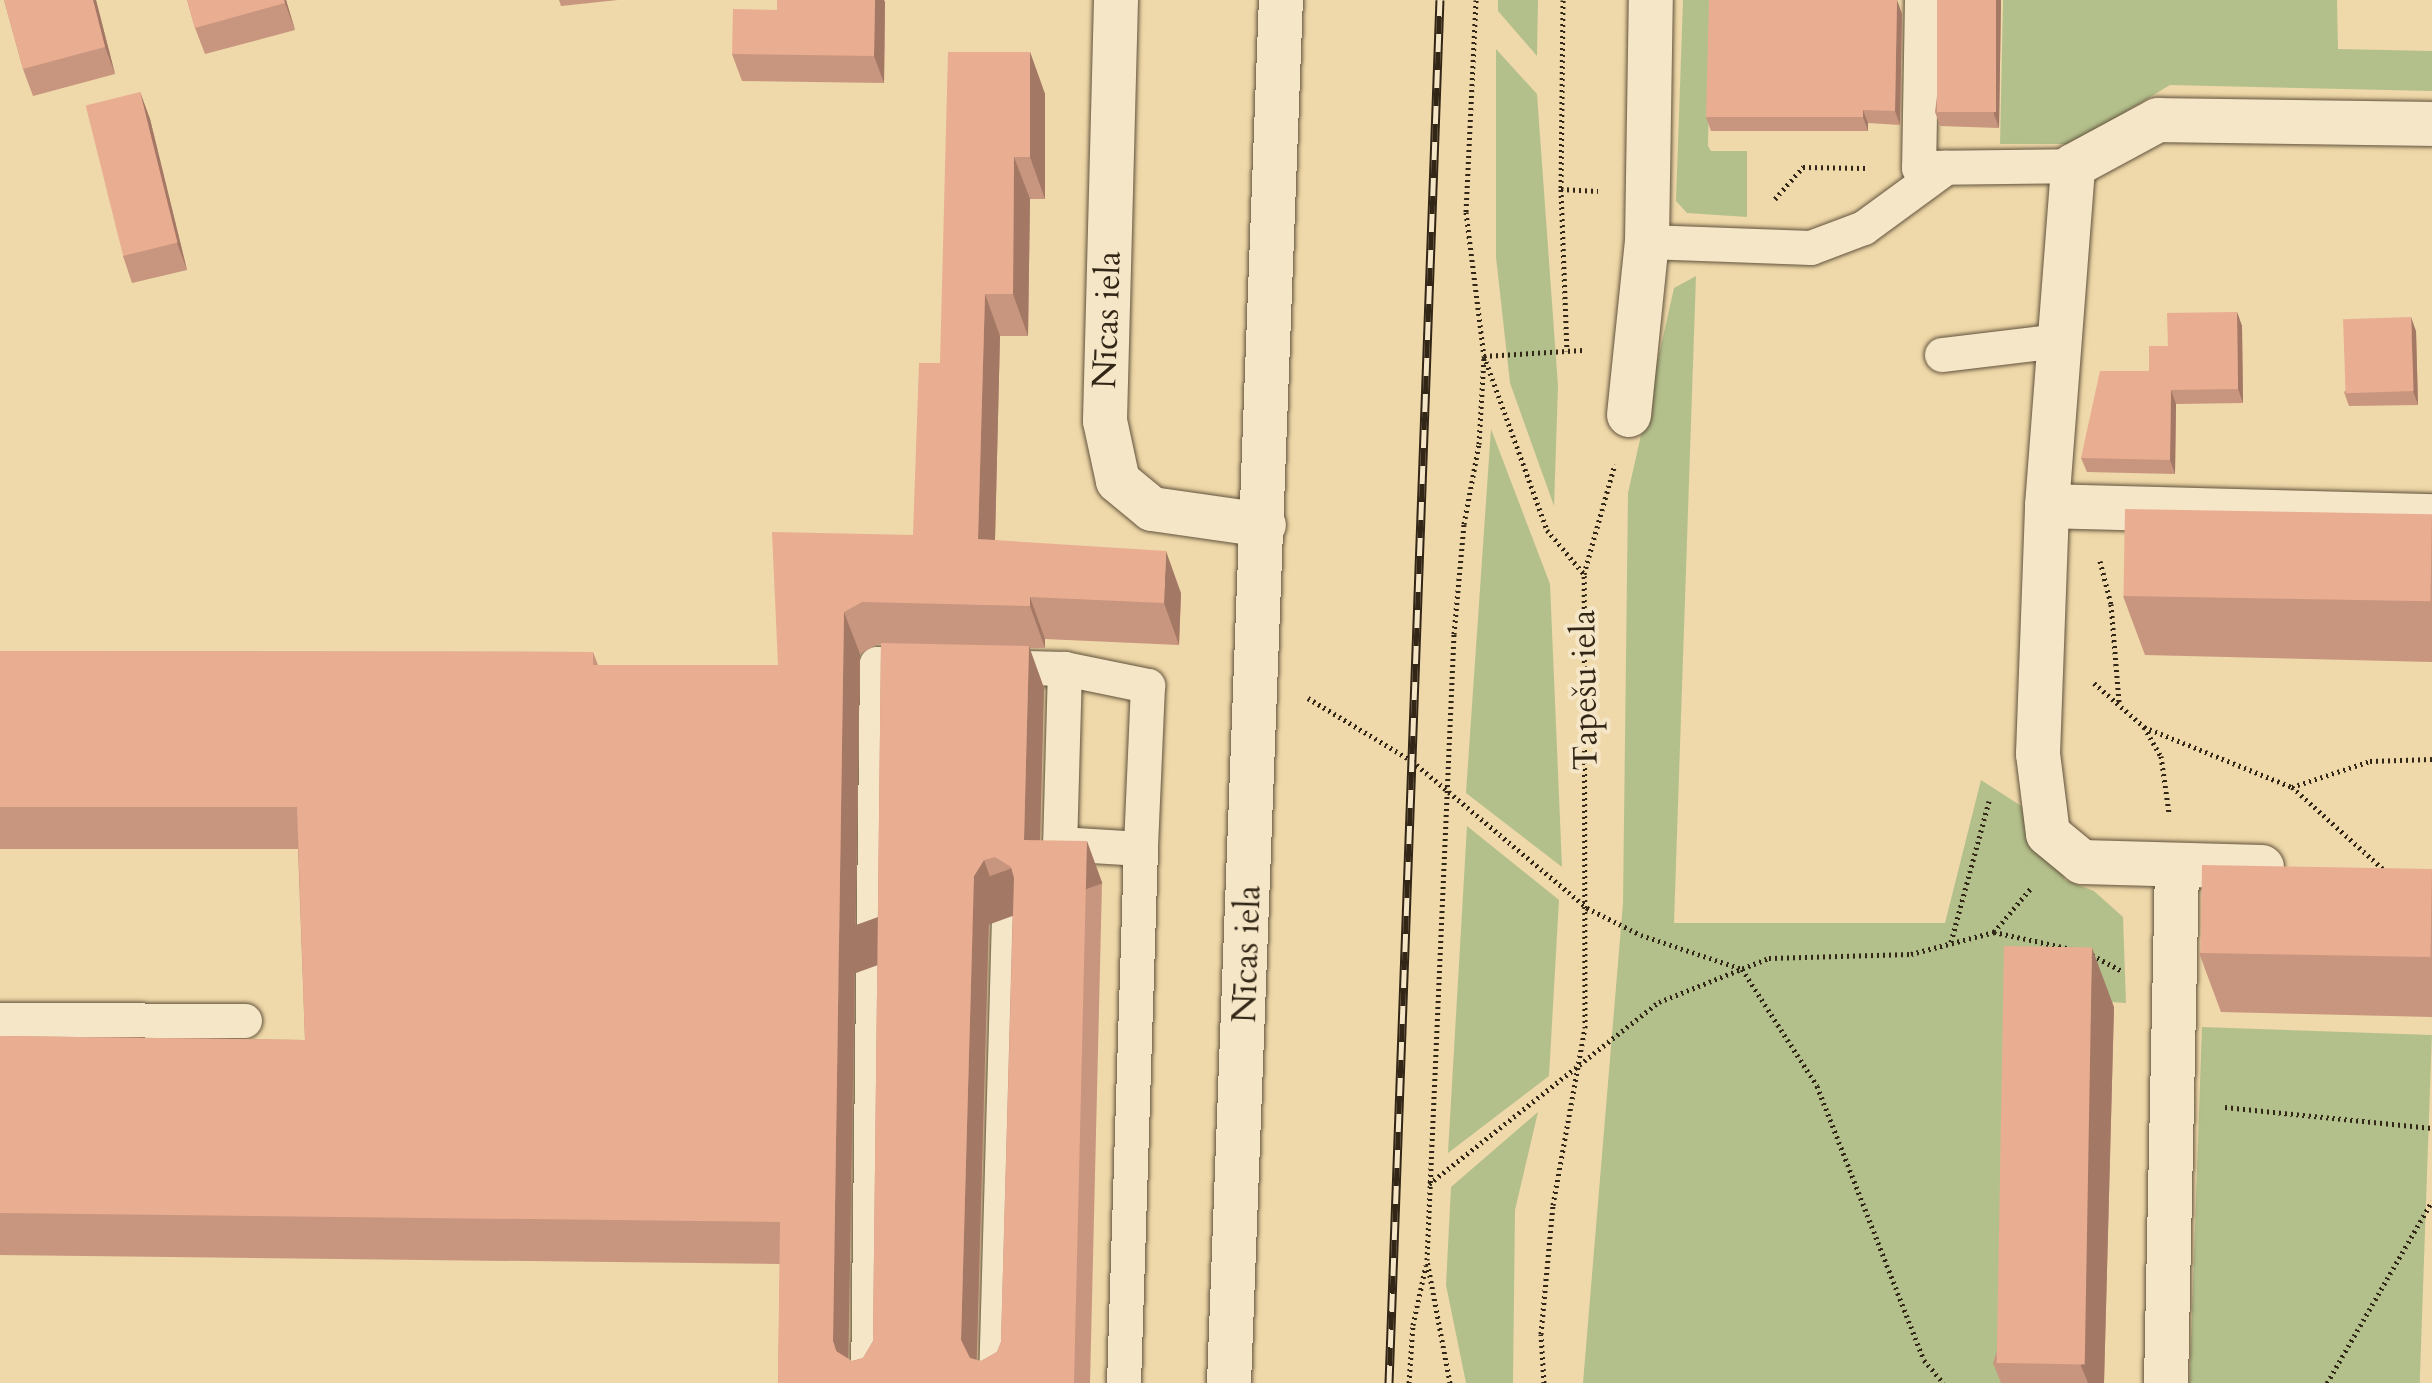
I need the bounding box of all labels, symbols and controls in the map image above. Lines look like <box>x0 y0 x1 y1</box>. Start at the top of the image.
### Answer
street label: Nīcas iela <box>1084 250 1130 390</box>
street label: Tapešu iela <box>1563 609 1607 771</box>
street label: Nīcas iela <box>1224 884 1270 1024</box>

